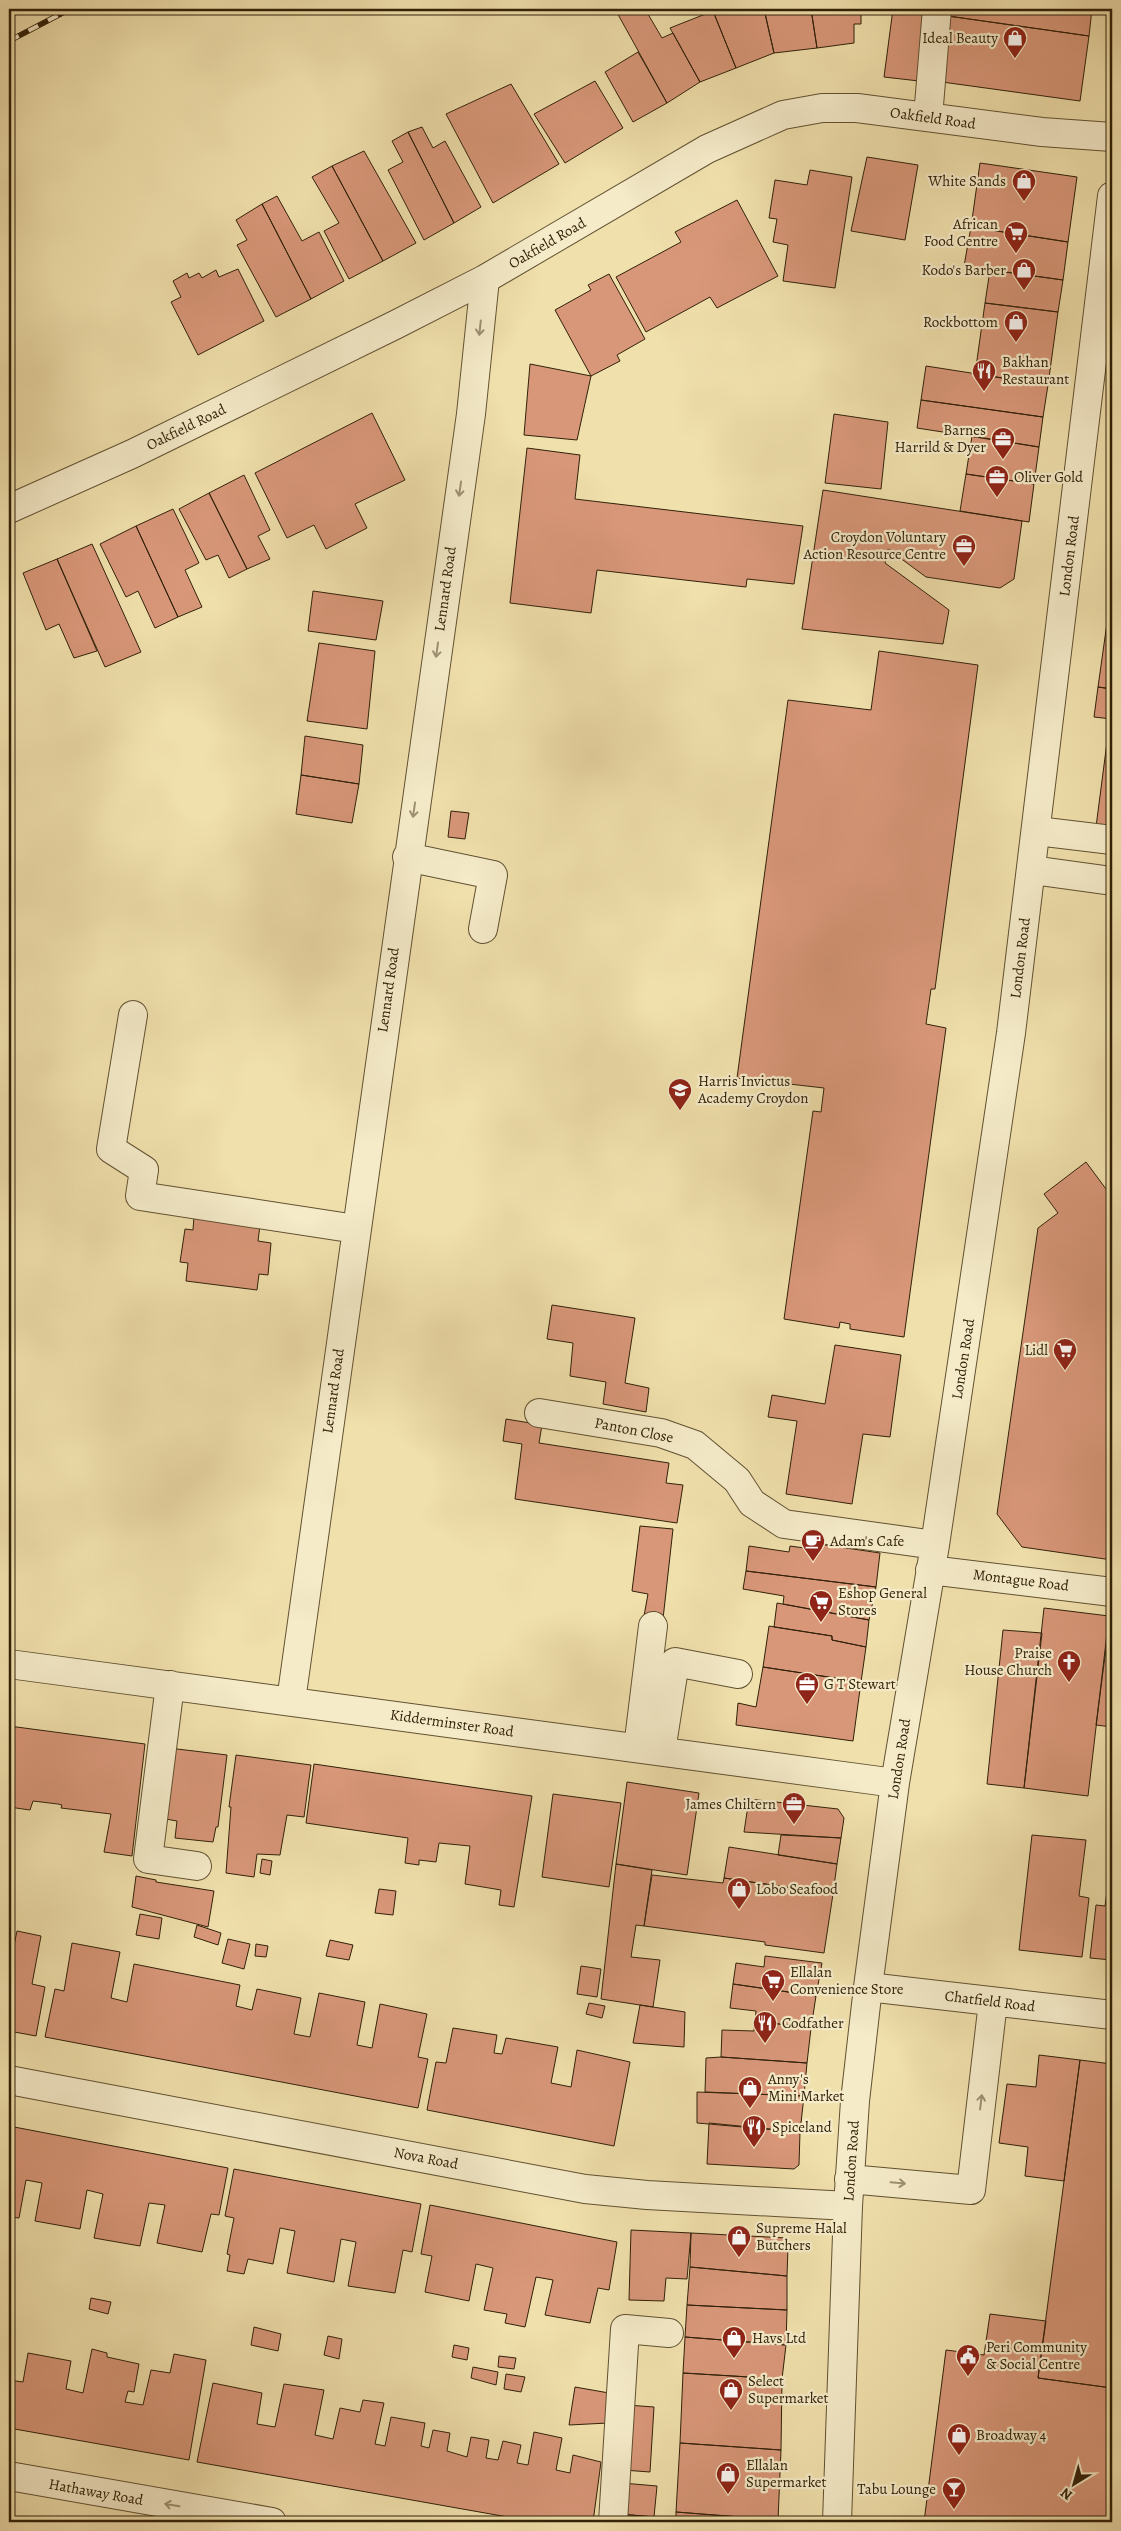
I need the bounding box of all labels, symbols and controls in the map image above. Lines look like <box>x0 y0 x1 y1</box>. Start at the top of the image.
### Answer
shop icon: Ideal Beauty <box>1002 25 1028 59</box>
place label: Ideal Beauty <box>922 28 998 48</box>
street label: Oakfield Road <box>889 102 978 134</box>
shop icon: White Sands <box>1011 168 1037 202</box>
place label: White Sands <box>927 171 1006 191</box>
street label: Oakfield Road <box>505 212 590 273</box>
place label: African Food Centre <box>924 214 998 251</box>
supermarket icon: African Food Centre <box>1003 220 1029 254</box>
shop icon: Kodo's Barber <box>1011 257 1037 291</box>
place label: Kodo's Barber <box>922 260 1006 280</box>
shop icon: Rockbottom <box>1003 309 1029 343</box>
place label: Rockbottom <box>923 312 999 332</box>
one-way arrow <box>475 319 485 335</box>
place label: Bakhan Restaurant <box>1002 352 1069 389</box>
restaurant icon: Bakhan Restaurant <box>971 358 997 392</box>
street label: Oakfield Road <box>143 399 230 455</box>
place label: Barnes Harrild & Dyer <box>895 420 986 457</box>
office icon: Barnes Harrild & Dyer <box>990 426 1016 460</box>
office icon: Oliver Gold <box>984 464 1010 498</box>
place label: Oliver Gold <box>1014 467 1084 487</box>
one-way arrow <box>455 480 465 496</box>
street label: London Road <box>1054 514 1084 598</box>
place label: Croydon Voluntary Action Resource Centre <box>802 527 946 564</box>
office icon: Croydon Voluntary Action Resource Centre <box>951 533 977 567</box>
street label: Lennard Road <box>429 544 461 633</box>
one-way arrow <box>432 641 442 657</box>
one-way arrow <box>408 802 418 818</box>
street label: London Road <box>1005 916 1035 1000</box>
street label: Lennard Road <box>372 945 404 1034</box>
place label: Harris Invictus Academy Croydon <box>697 1071 808 1108</box>
school or university icon: Harris Invictus Academy Croydon <box>667 1077 693 1111</box>
street label: London Road <box>947 1316 979 1401</box>
supermarket icon: Lidl <box>1052 1337 1078 1371</box>
place label: Lidl <box>1024 1340 1048 1360</box>
street label: Lennard Road <box>317 1346 349 1435</box>
street label: Panton Close <box>593 1413 675 1448</box>
cafe icon: Adam's Cafe <box>800 1528 826 1562</box>
place label: Adam's Cafe <box>829 1531 905 1551</box>
street label: Montague Road <box>972 1564 1071 1596</box>
place label: Eshop General Stores <box>838 1583 927 1620</box>
supermarket icon: Eshop General Stores <box>808 1589 834 1623</box>
place label: Praise House Church <box>964 1643 1052 1680</box>
church icon: Praise House Church <box>1056 1649 1082 1683</box>
office icon: G T Stewart <box>794 1671 820 1705</box>
place label: G T Stewart <box>824 1674 896 1694</box>
street label: Kidderminster Road <box>389 1704 516 1742</box>
street label: London Road <box>883 1716 915 1801</box>
office icon: James Chiltern <box>781 1791 807 1825</box>
place label: James Chiltern <box>685 1794 776 1814</box>
shop icon: Lobo Seafood <box>726 1876 752 1910</box>
place label: Lobo Seafood <box>756 1879 839 1899</box>
place label: Ellalan Convenience Store <box>790 1962 904 1999</box>
supermarket icon: Ellalan Convenience Store <box>760 1968 786 2002</box>
street label: Chatfield Road <box>944 1986 1037 2017</box>
restaurant icon: Codfather <box>752 2010 778 2044</box>
place label: Codfather <box>782 2013 844 2033</box>
place label: Anny's Mini Market <box>767 2069 844 2106</box>
shop icon: Anny's Mini Market <box>737 2075 763 2109</box>
one-way arrow <box>976 2094 986 2110</box>
restaurant icon: Spiceland <box>741 2114 767 2148</box>
place label: Spiceland <box>772 2117 833 2137</box>
street label: London Road <box>838 2119 864 2202</box>
street label: Nova Road <box>392 2142 461 2174</box>
one-way arrow <box>890 2179 906 2188</box>
place label: Supreme Halal Butchers <box>756 2218 847 2255</box>
shop icon: Supreme Halal Butchers <box>726 2224 752 2258</box>
shop icon: Havs Ltd <box>721 2325 747 2359</box>
place label: Havs Ltd <box>752 2328 807 2348</box>
place label: Peri Community & Social Centre <box>986 2337 1087 2374</box>
public building icon: Peri Community & Social Centre <box>955 2343 981 2377</box>
place label: Select Supermarket <box>748 2371 829 2408</box>
shop icon: Select Supermarket <box>718 2377 744 2411</box>
shop icon: Broadway 4 <box>946 2422 972 2456</box>
place label: Broadway 4 <box>976 2425 1047 2445</box>
place label: Ellalan Supermarket <box>746 2455 827 2492</box>
north arrow <box>1048 2458 1098 2508</box>
shop icon: Ellalan Supermarket <box>715 2461 741 2495</box>
street label: Hathaway Road <box>47 2474 146 2510</box>
bar icon: Tabu Lounge <box>941 2476 967 2510</box>
place label: Tabu Lounge <box>857 2479 936 2499</box>
text: N <box>1057 2483 1076 2505</box>
one-way arrow <box>165 2500 181 2510</box>

